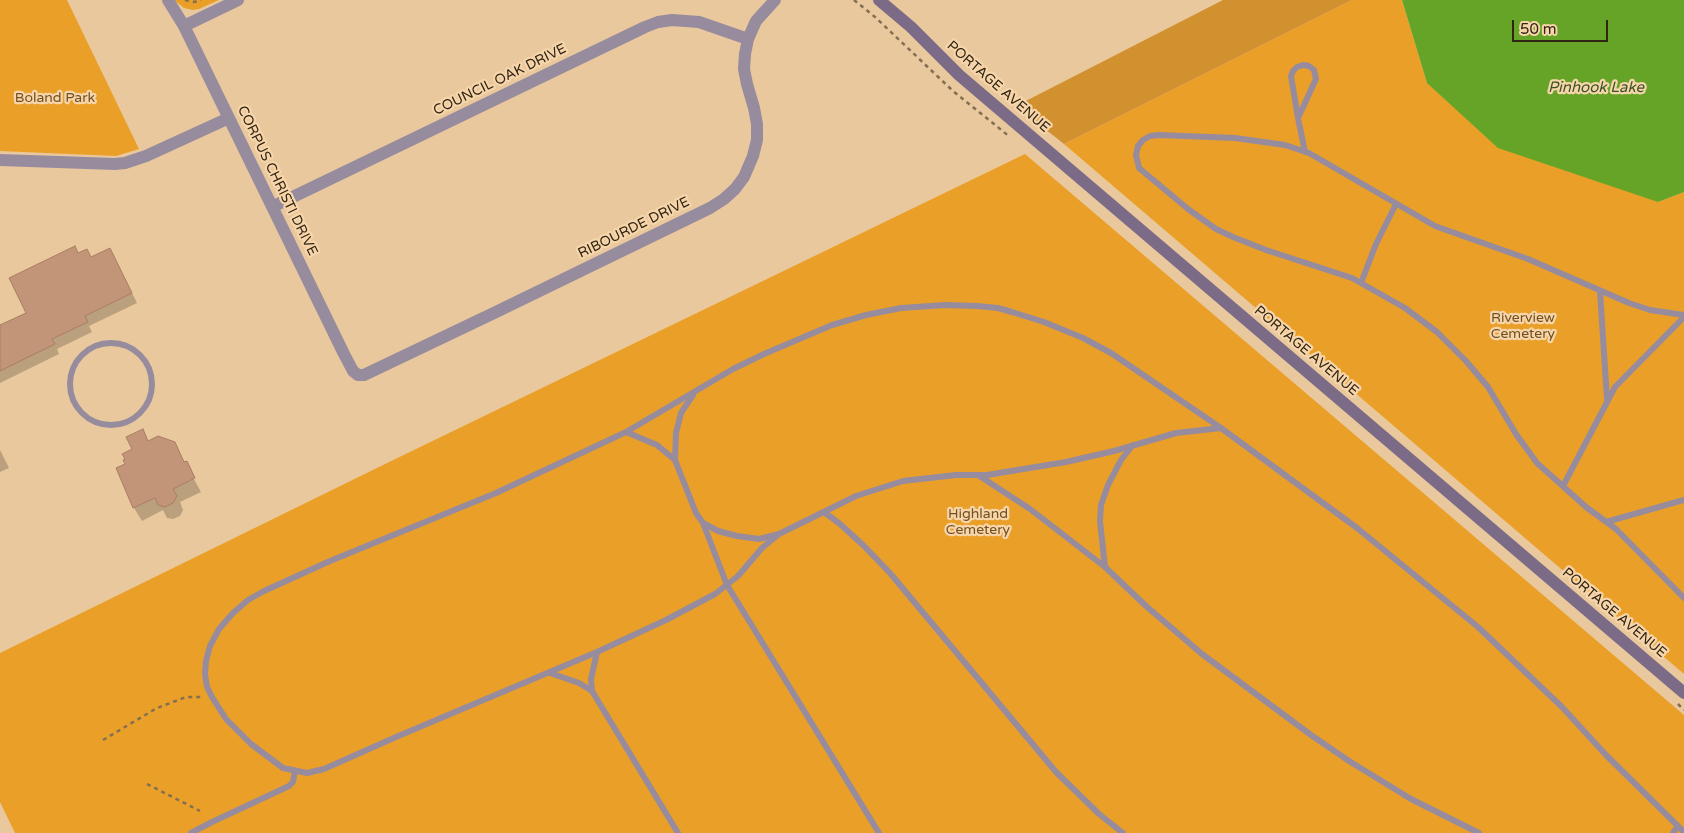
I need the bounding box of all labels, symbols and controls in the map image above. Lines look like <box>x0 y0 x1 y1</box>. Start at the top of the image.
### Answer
scale bar <box>1514 10 1610 42</box>
text: 50 m <box>1520 20 1557 38</box>
street label: PORTAGE AVENUE <box>943 38 1053 136</box>
street label: COUNCIL OAK DRIVE <box>431 40 569 120</box>
water label: Pinhook Lake <box>1548 79 1644 97</box>
park label: Boland Park <box>15 90 95 106</box>
street label: CORPUS CHRISTI DRIVE <box>233 103 321 259</box>
street label: RIBOURDE DRIVE <box>576 194 692 262</box>
street label: PORTAGE AVENUE <box>1250 302 1362 400</box>
park label: Riverview Cemetery <box>1491 310 1555 342</box>
park label: Highland Cemetery <box>946 506 1010 538</box>
street label: PORTAGE AVENUE <box>1558 564 1670 662</box>

